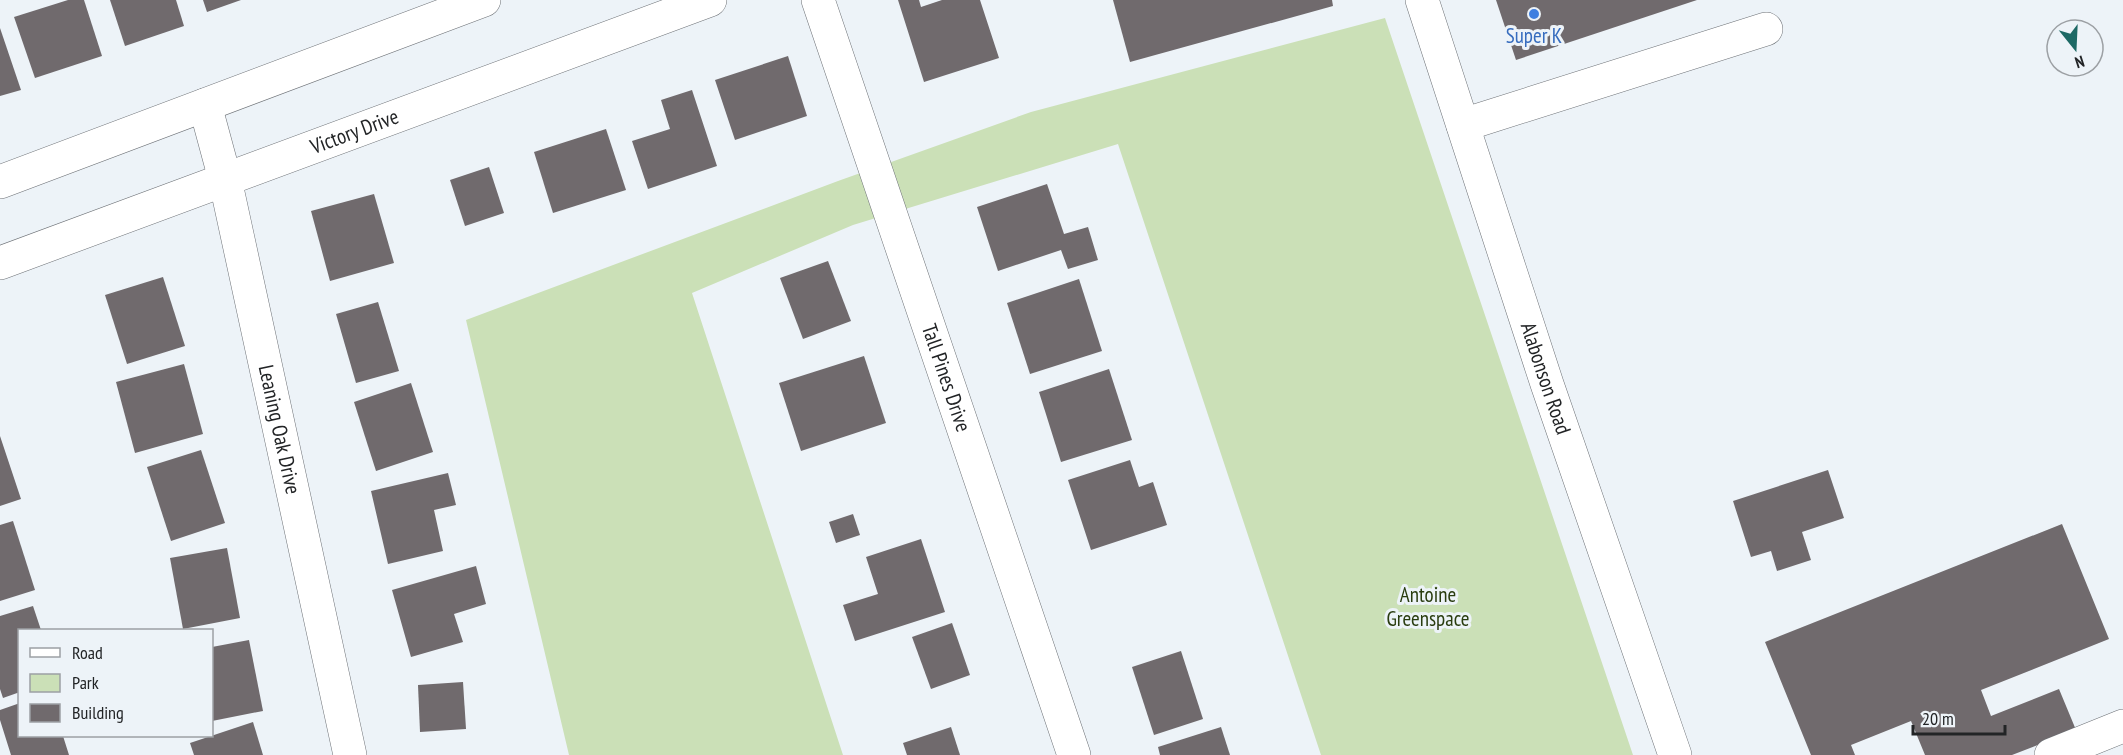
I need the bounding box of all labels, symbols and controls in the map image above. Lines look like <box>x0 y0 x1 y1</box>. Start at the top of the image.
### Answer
marker: Super K <box>1527 7 1541 21</box>
north arrow <box>2045 18 2105 78</box>
place label: Super K <box>1506 22 1562 49</box>
text: N <box>2072 51 2087 73</box>
street label: Victory Drive <box>305 103 402 160</box>
street label: Alabonson Road <box>1515 319 1577 438</box>
street label: Tall Pines Drive <box>916 320 977 435</box>
street label: Leaning Oak Drive <box>253 362 307 497</box>
park label: Antoine Greenspace <box>1387 581 1469 632</box>
legend <box>18 629 213 737</box>
text: Road <box>72 641 103 664</box>
text: Park <box>72 671 99 694</box>
scale bar <box>1913 698 2004 736</box>
text: Building <box>72 701 124 724</box>
text: 20 m <box>1922 707 1954 730</box>

